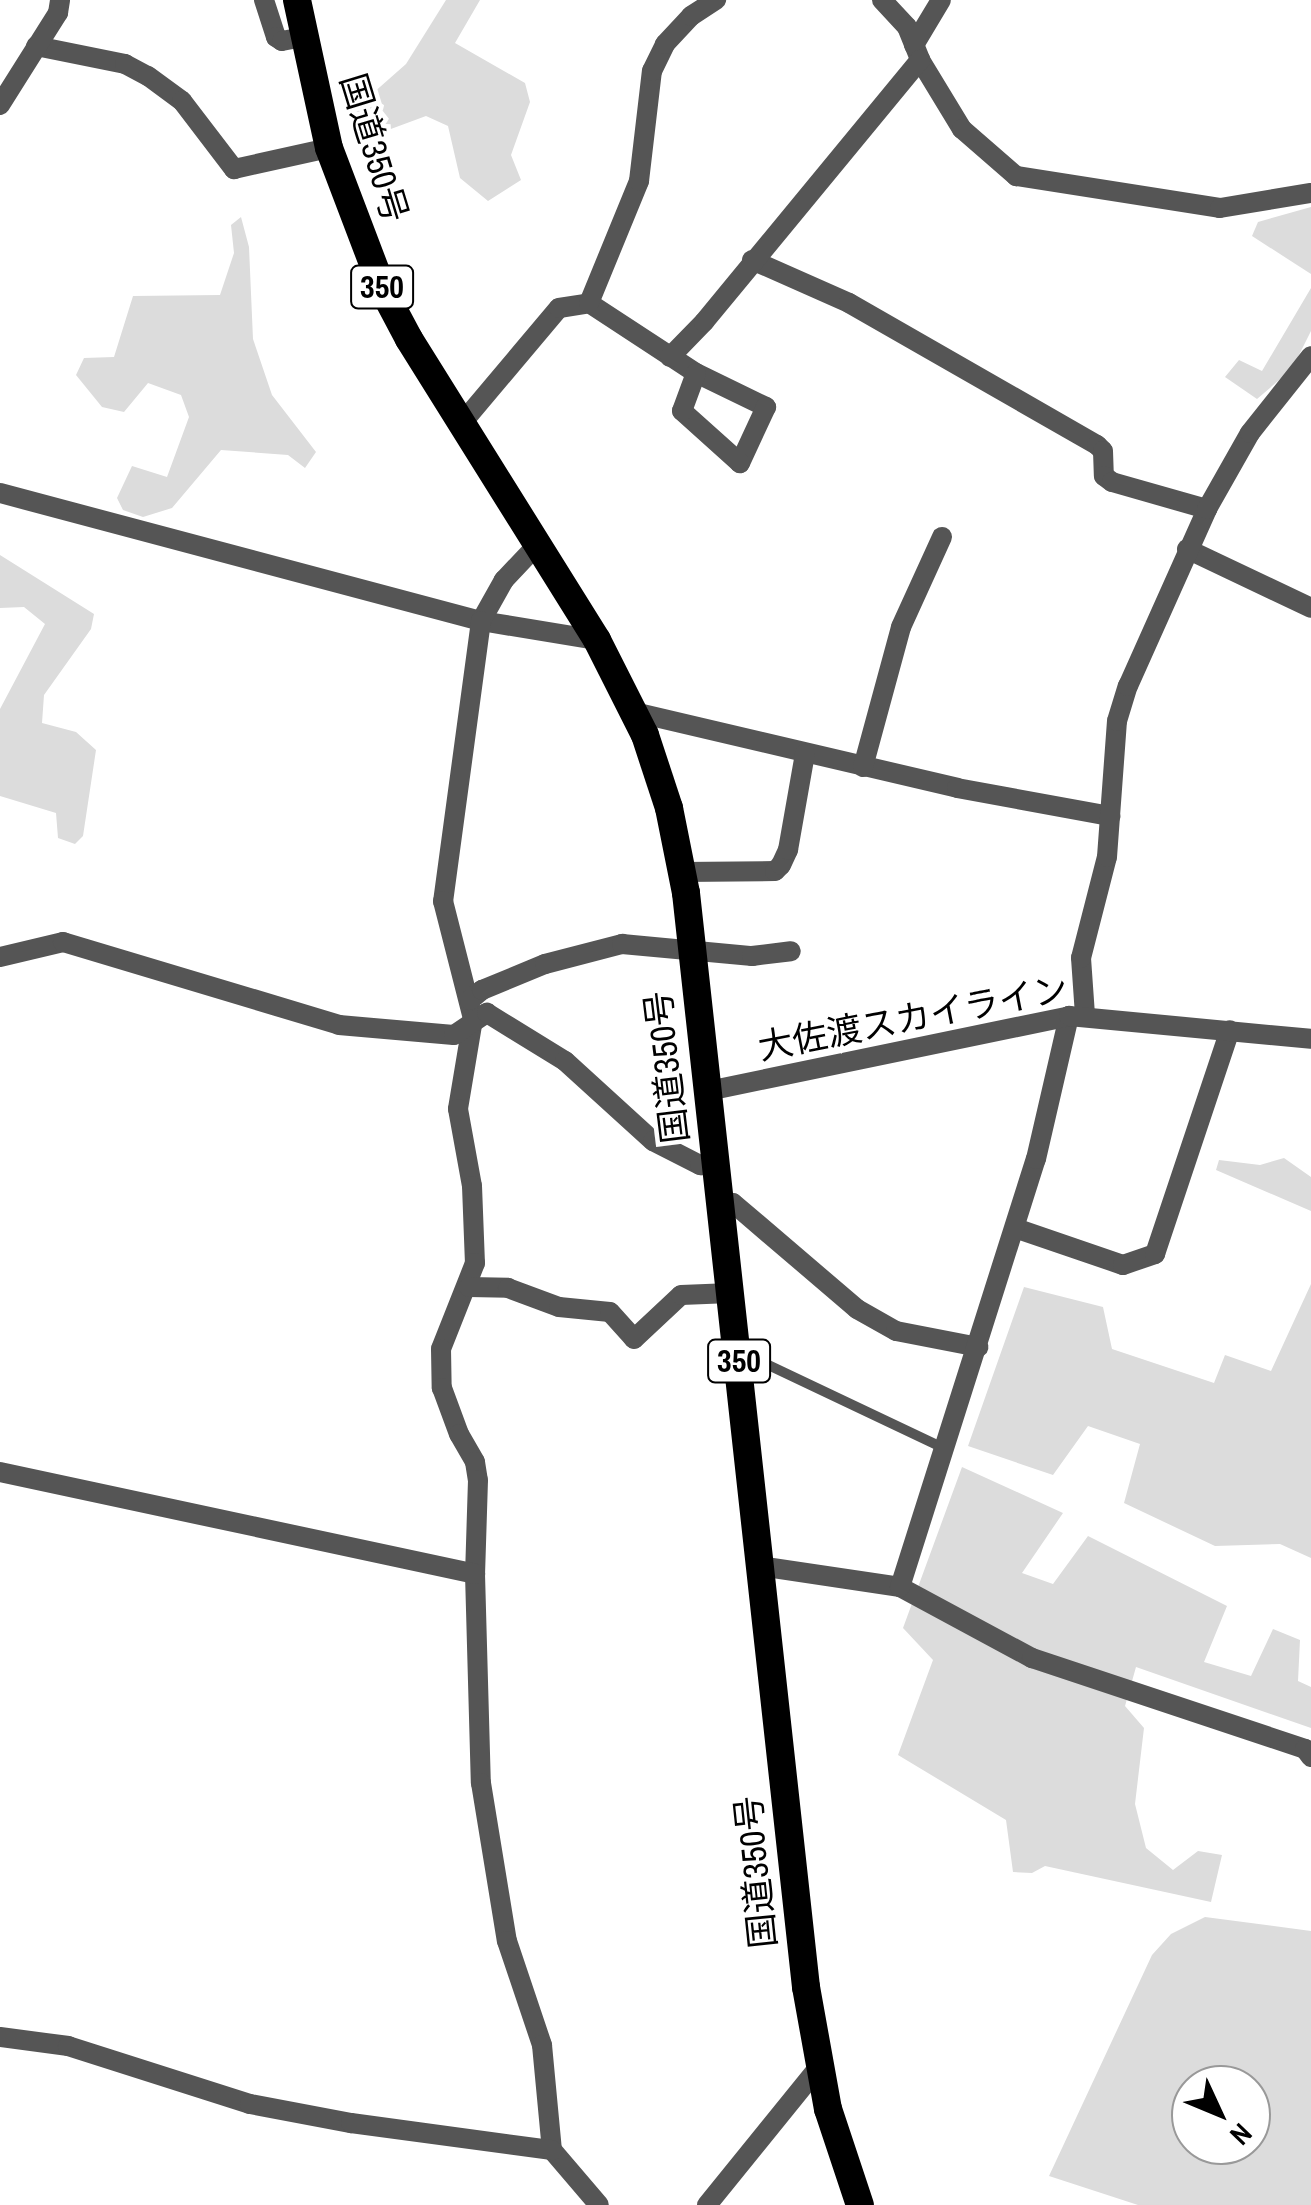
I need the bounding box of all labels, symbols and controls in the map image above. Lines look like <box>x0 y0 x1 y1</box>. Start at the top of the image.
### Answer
street label: 国道350号 <box>332 69 416 227</box>
road number: 350 <box>350 260 414 314</box>
street label: 大佐渡スカイライン <box>754 967 1072 1069</box>
street label: 国道350号 <box>637 989 697 1145</box>
road number: 350 <box>706 1334 772 1388</box>
street label: 国道350号 <box>727 1794 785 1950</box>
north arrow <box>1171 2065 1271 2165</box>
text: N <box>1222 2115 1261 2154</box>

